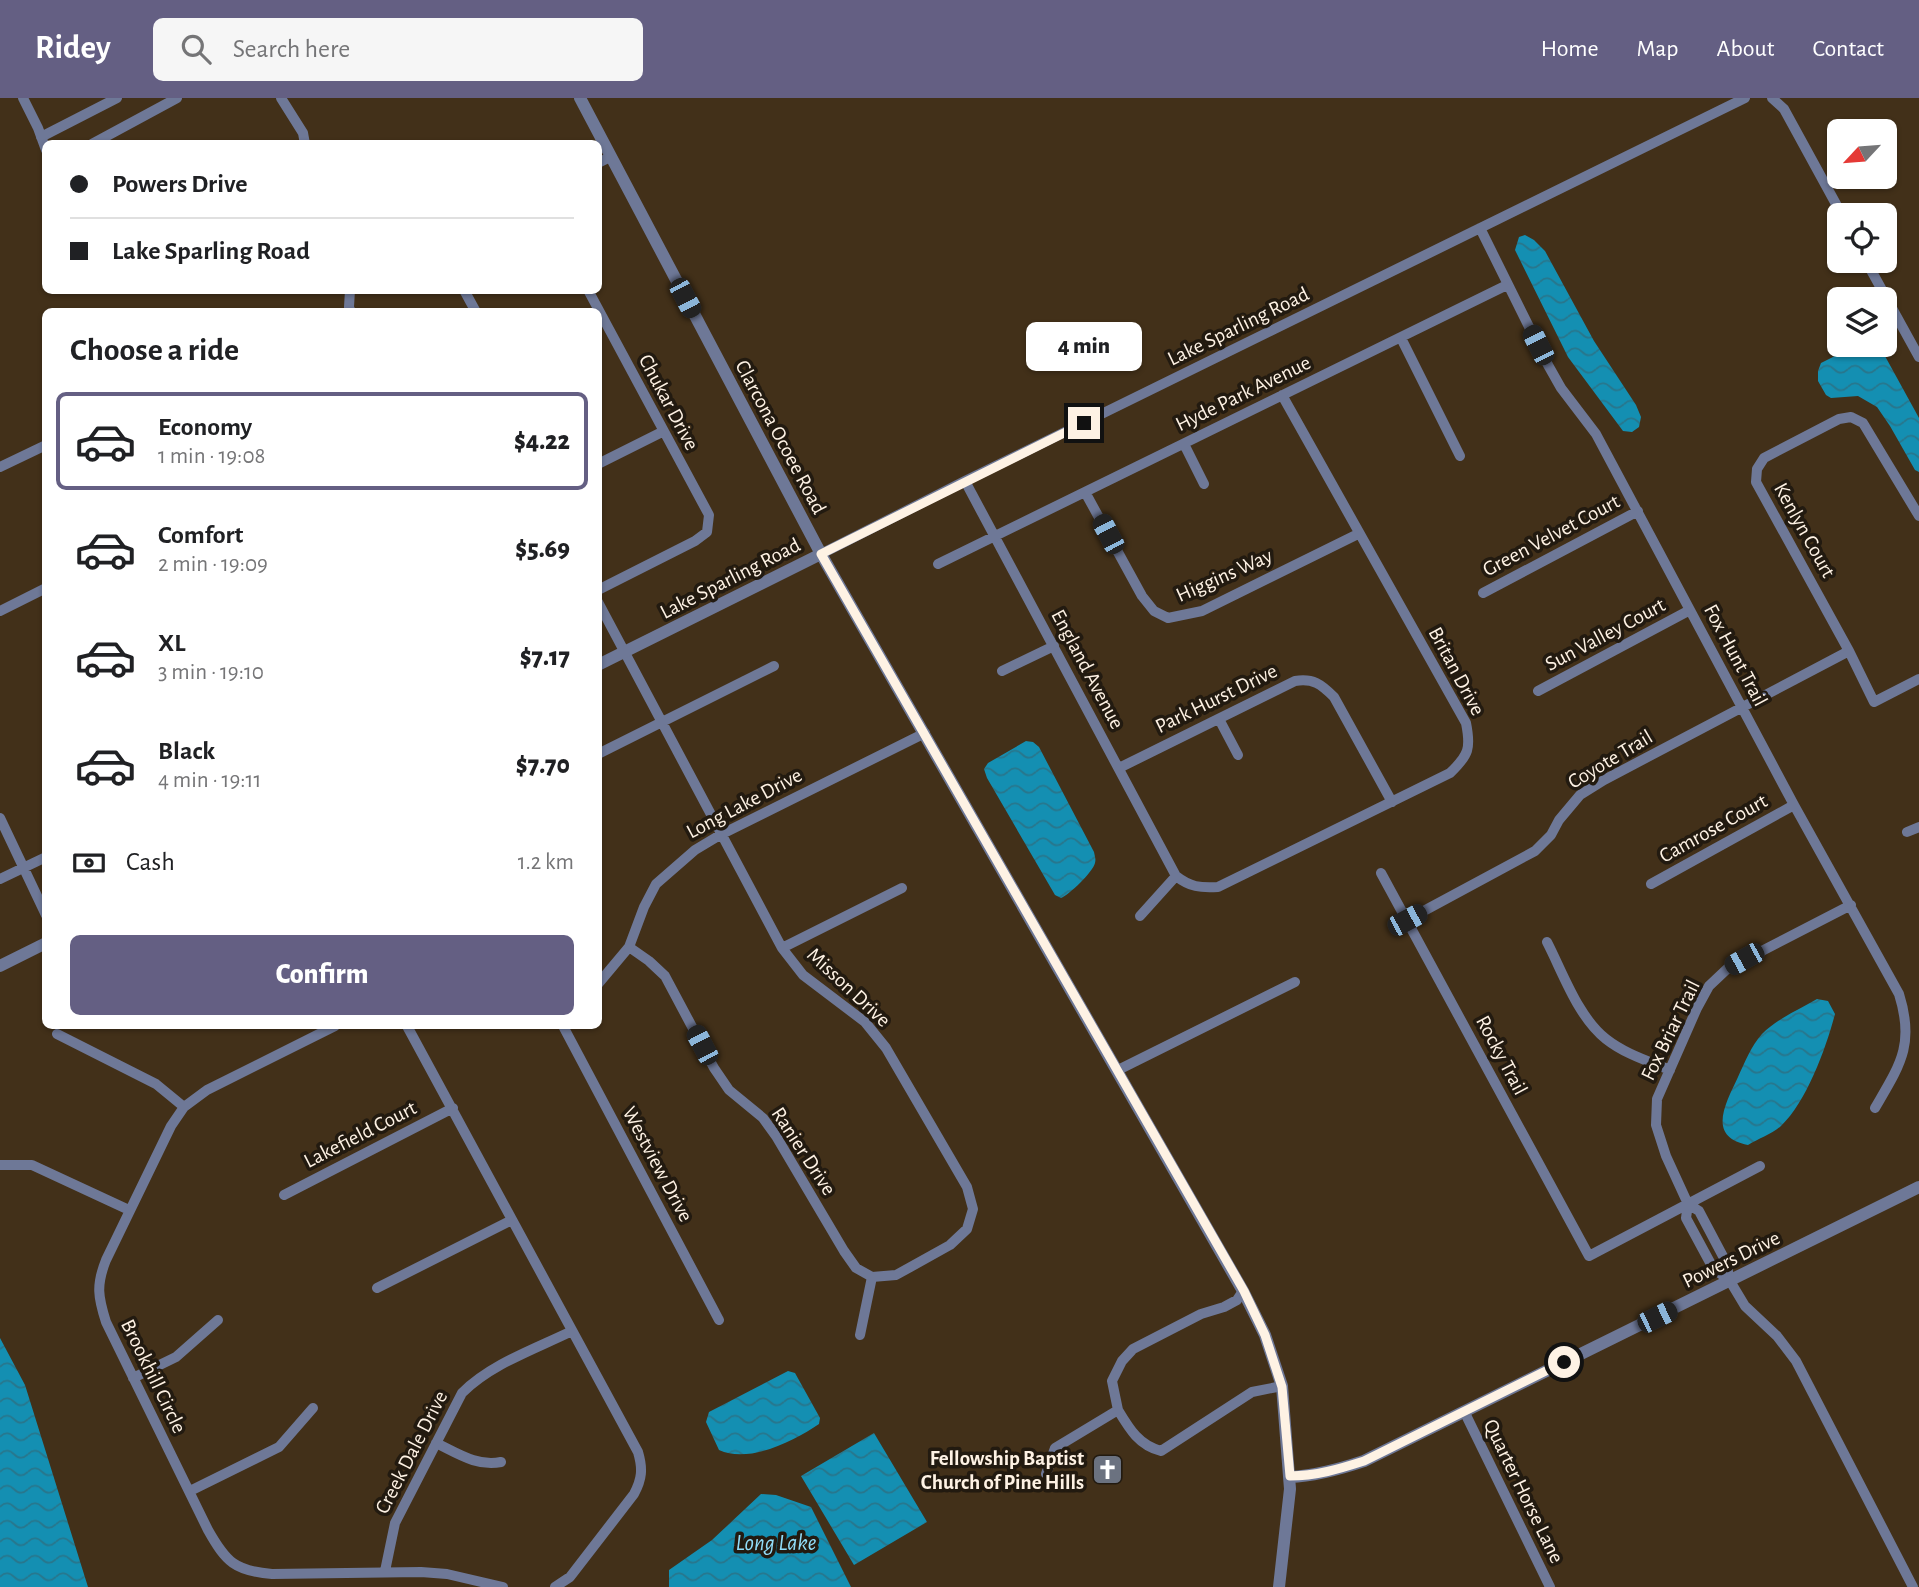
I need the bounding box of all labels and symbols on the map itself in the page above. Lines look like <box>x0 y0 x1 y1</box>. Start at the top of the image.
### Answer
north arrow <box>1827 119 1897 189</box>
car <box>666 275 705 321</box>
street label: Lake Sparling Road <box>1164 283 1312 370</box>
callout: 4 min <box>1026 322 1142 370</box>
car <box>1520 322 1557 368</box>
street label: Chukar Drive <box>635 351 703 454</box>
street label: Hyde Park Avenue <box>1172 352 1314 435</box>
street label: Clarcona Ocoee Road <box>731 357 830 518</box>
route end <box>1068 407 1100 439</box>
street label: Kenlyn Court <box>1770 479 1839 581</box>
street label: Green Velvet Court <box>1479 490 1623 580</box>
car <box>1089 511 1128 557</box>
street label: Lake Sparling Road <box>657 534 804 623</box>
street label: Higgins Way <box>1173 545 1276 606</box>
street label: Sun Valley Court <box>1542 594 1669 675</box>
street label: Fox Hunt Trail <box>1700 601 1771 710</box>
street label: England Avenue <box>1047 606 1128 732</box>
street label: Britan Drive <box>1424 623 1489 719</box>
street label: Park Hurst Drive <box>1152 660 1280 737</box>
street label: Coyote Trail <box>1564 726 1656 793</box>
street label: Long Lake Drive <box>683 764 805 843</box>
street label: Camrose Court <box>1656 790 1771 867</box>
car <box>1384 901 1431 939</box>
car <box>1721 940 1768 978</box>
street label: Misson Drive <box>803 944 894 1031</box>
street label: Fox Briar Trail <box>1637 977 1704 1084</box>
street label: Rocky Trail <box>1472 1012 1531 1098</box>
car <box>683 1022 722 1068</box>
street label: Lakefield Court <box>301 1097 420 1172</box>
street label: Westview Drive <box>618 1103 697 1225</box>
street label: Ranier Drive <box>767 1104 840 1199</box>
street label: Powers Drive <box>1679 1227 1783 1292</box>
car <box>1634 1298 1681 1336</box>
street label: Brookhill Circle <box>117 1316 190 1436</box>
route start <box>1548 1346 1580 1378</box>
street label: Creek Dale Drive <box>371 1387 451 1517</box>
street label: Quarter Horse Lane <box>1480 1416 1567 1566</box>
place label: Fellowship Baptist Church of Pine Hills <box>921 1448 1084 1493</box>
church icon: Fellowship Baptist Church of Pine Hills <box>1090 1453 1124 1487</box>
water label: Long Lake <box>736 1532 817 1555</box>

